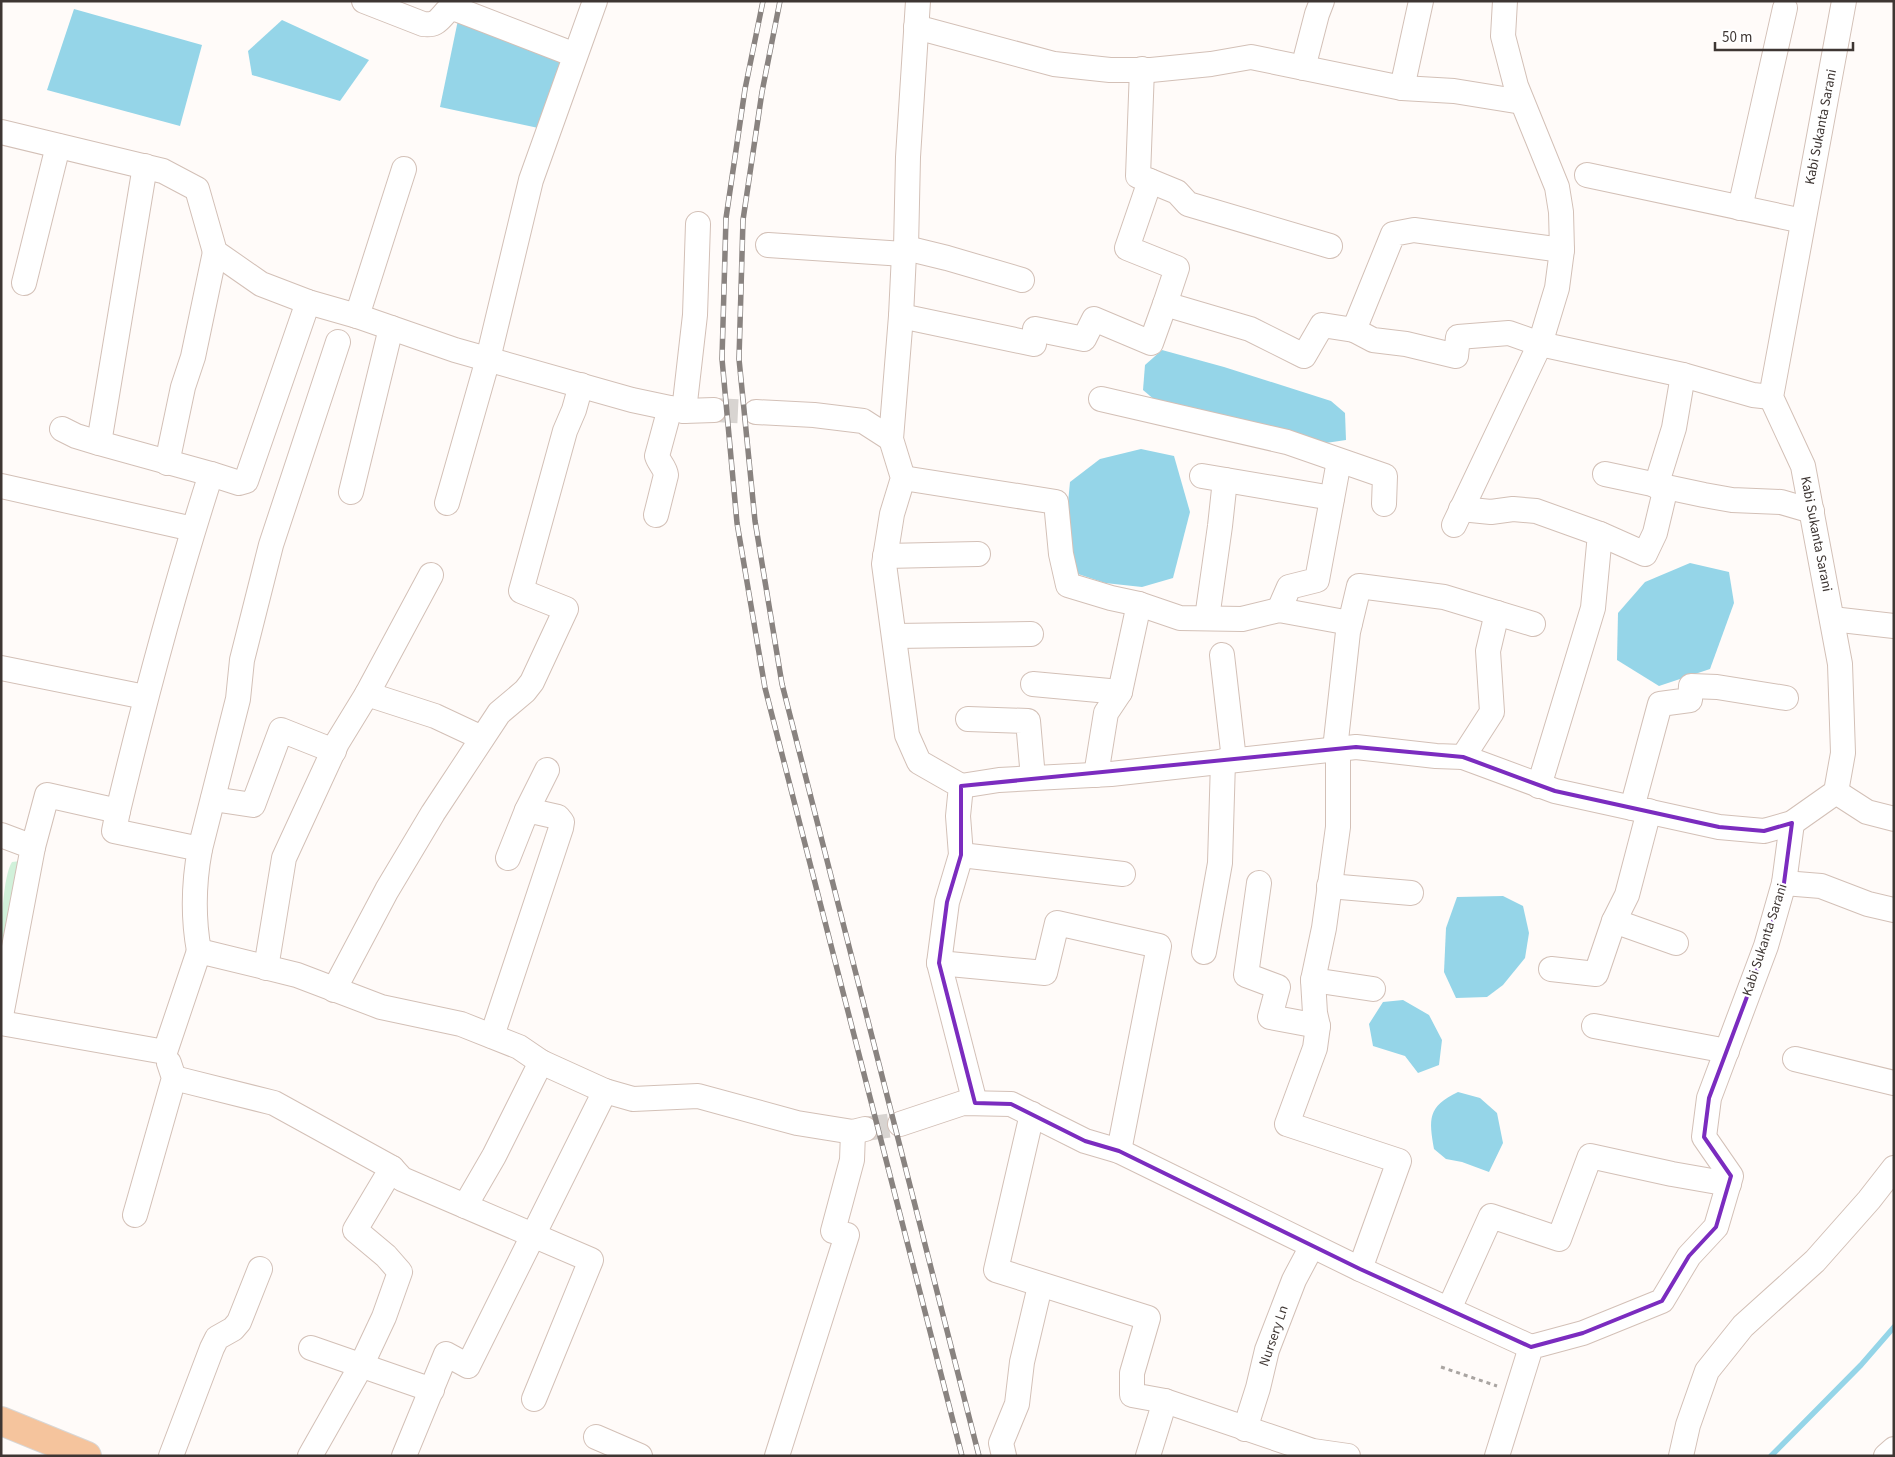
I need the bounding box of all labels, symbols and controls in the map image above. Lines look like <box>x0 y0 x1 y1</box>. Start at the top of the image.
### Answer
scale bar <box>1715 20 1852 52</box>
text: 50 m <box>1722 27 1752 48</box>
street label: Kabi Sukanta Sarani <box>1800 68 1842 186</box>
street label: Kabi Sukanta Sarani <box>1795 475 1837 593</box>
street label: Kabi Sukanta Sarani <box>1737 881 1793 999</box>
street label: Nursery Ln <box>1254 1303 1294 1369</box>

